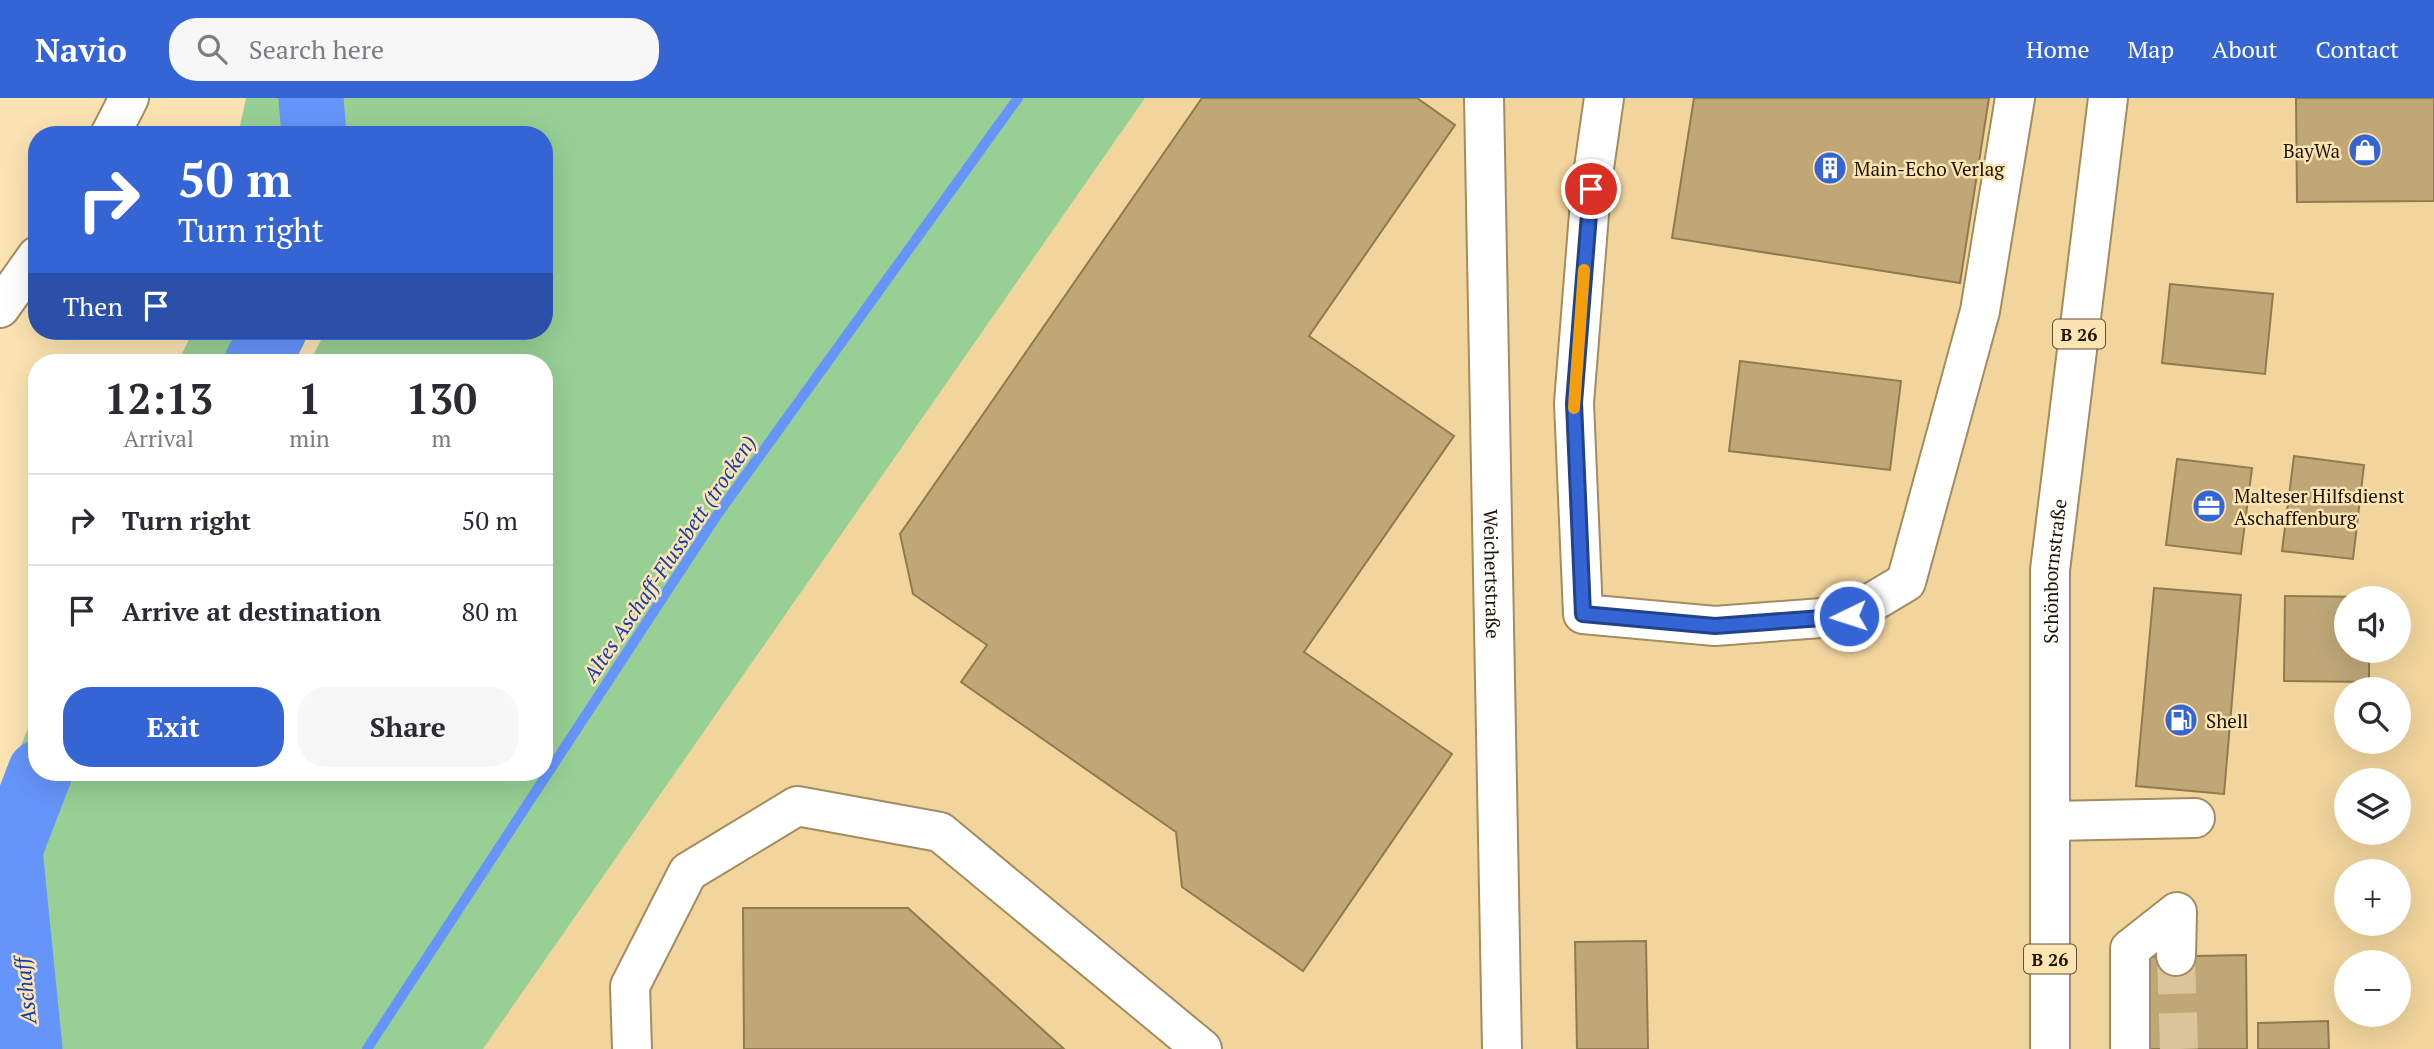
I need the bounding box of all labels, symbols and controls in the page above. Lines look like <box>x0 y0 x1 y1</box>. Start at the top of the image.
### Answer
search box <box>169 18 659 81</box>
text: Navio <box>35 28 127 71</box>
icon: search <box>193 30 231 68</box>
text: Search here <box>249 32 384 66</box>
text: Home <box>2026 33 2090 65</box>
text: Map <box>2128 33 2174 65</box>
text: About <box>2212 33 2278 65</box>
text: Contact <box>2316 33 2399 65</box>
shop icon: BayWa <box>2346 131 2384 169</box>
place label: BayWa <box>2283 138 2340 163</box>
text: 50 m <box>178 146 292 211</box>
building icon: Main-Echo Verlag <box>1811 149 1849 187</box>
icon: right <box>63 154 154 245</box>
place label: Main-Echo Verlag <box>1854 156 2005 181</box>
pin <box>1561 159 1621 219</box>
icon: arrive <box>1572 170 1610 208</box>
text: Turn right <box>178 209 324 251</box>
icon: arrive <box>137 287 175 325</box>
text: Then <box>63 289 123 323</box>
road number: B 26 <box>2053 320 2105 348</box>
text: 12:13 <box>104 370 213 426</box>
text: 1 <box>298 370 321 426</box>
text: 130 <box>406 370 477 426</box>
text: Arrival <box>123 423 194 454</box>
text: min <box>289 423 330 454</box>
text: m <box>431 423 451 454</box>
water label: Altes Aschaff-Flussbett (trocken) <box>575 429 762 688</box>
place label: Malteser Hilfsdienst Aschaffenburg <box>2234 483 2404 530</box>
office icon: Malteser Hilfsdienst Aschaffenburg <box>2190 487 2228 525</box>
street label: Schönbornstraße <box>2037 497 2071 644</box>
icon: right <box>63 501 101 539</box>
text: Turn right <box>122 503 251 537</box>
text: 50 m <box>462 503 518 537</box>
street label: Weichertstraße <box>1479 509 1507 639</box>
position arrow <box>1812 579 1886 653</box>
map controls <box>2334 586 2411 1027</box>
button: sound <box>2334 586 2411 663</box>
icon: arrive <box>63 592 101 630</box>
text: Arrive at destination <box>122 594 381 628</box>
text: 80 m <box>462 594 518 628</box>
button: search <box>2334 677 2411 754</box>
button: Exit <box>63 687 284 767</box>
button: Share <box>298 687 518 767</box>
fuel station icon: Shell <box>2162 701 2200 739</box>
place label: Shell <box>2206 708 2248 733</box>
button: layers <box>2334 768 2411 845</box>
button: + <box>2334 859 2411 936</box>
road number: B 26 <box>2024 944 2076 974</box>
button: − <box>2334 950 2411 1027</box>
water label: Aschaff <box>7 953 43 1028</box>

